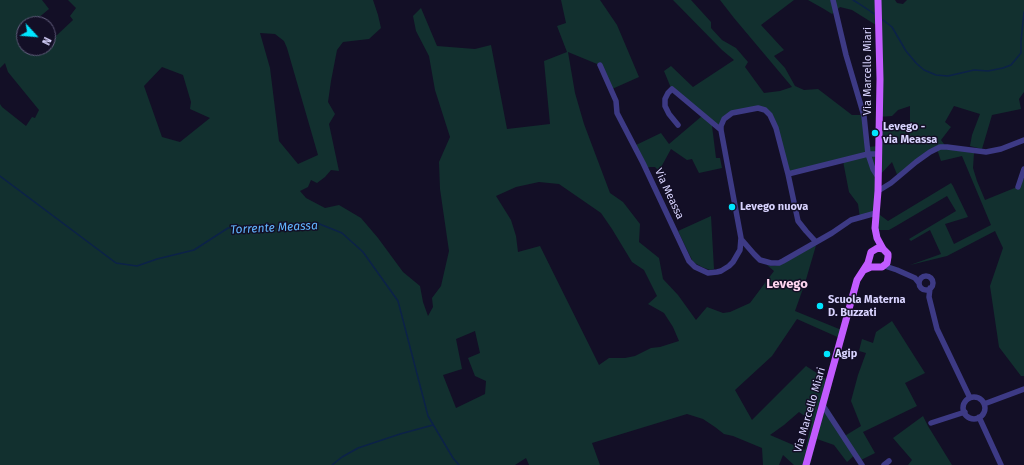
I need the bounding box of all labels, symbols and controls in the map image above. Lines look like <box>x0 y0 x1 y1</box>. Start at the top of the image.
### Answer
north arrow <box>16 16 56 56</box>
street label: Via Marcello Miari <box>861 27 875 115</box>
text: N <box>39 35 54 47</box>
place label: Levego - via Meassa <box>883 120 937 146</box>
marker: Levego - via Meassa <box>870 128 880 138</box>
street label: Via Meassa <box>652 167 686 221</box>
place label: Levego nuova <box>740 200 808 214</box>
marker: Levego nuova <box>727 202 737 212</box>
water label: Torrente Meassa <box>230 219 318 237</box>
district label: Levego <box>766 276 808 292</box>
place label: Scuola Materna D. Buzzati <box>828 293 906 319</box>
marker: Scuola Materna D. Buzzati <box>815 301 825 311</box>
place label: Agip <box>835 347 857 361</box>
marker: Agip <box>822 349 832 359</box>
street label: Via Marcello Miari <box>791 366 829 454</box>

